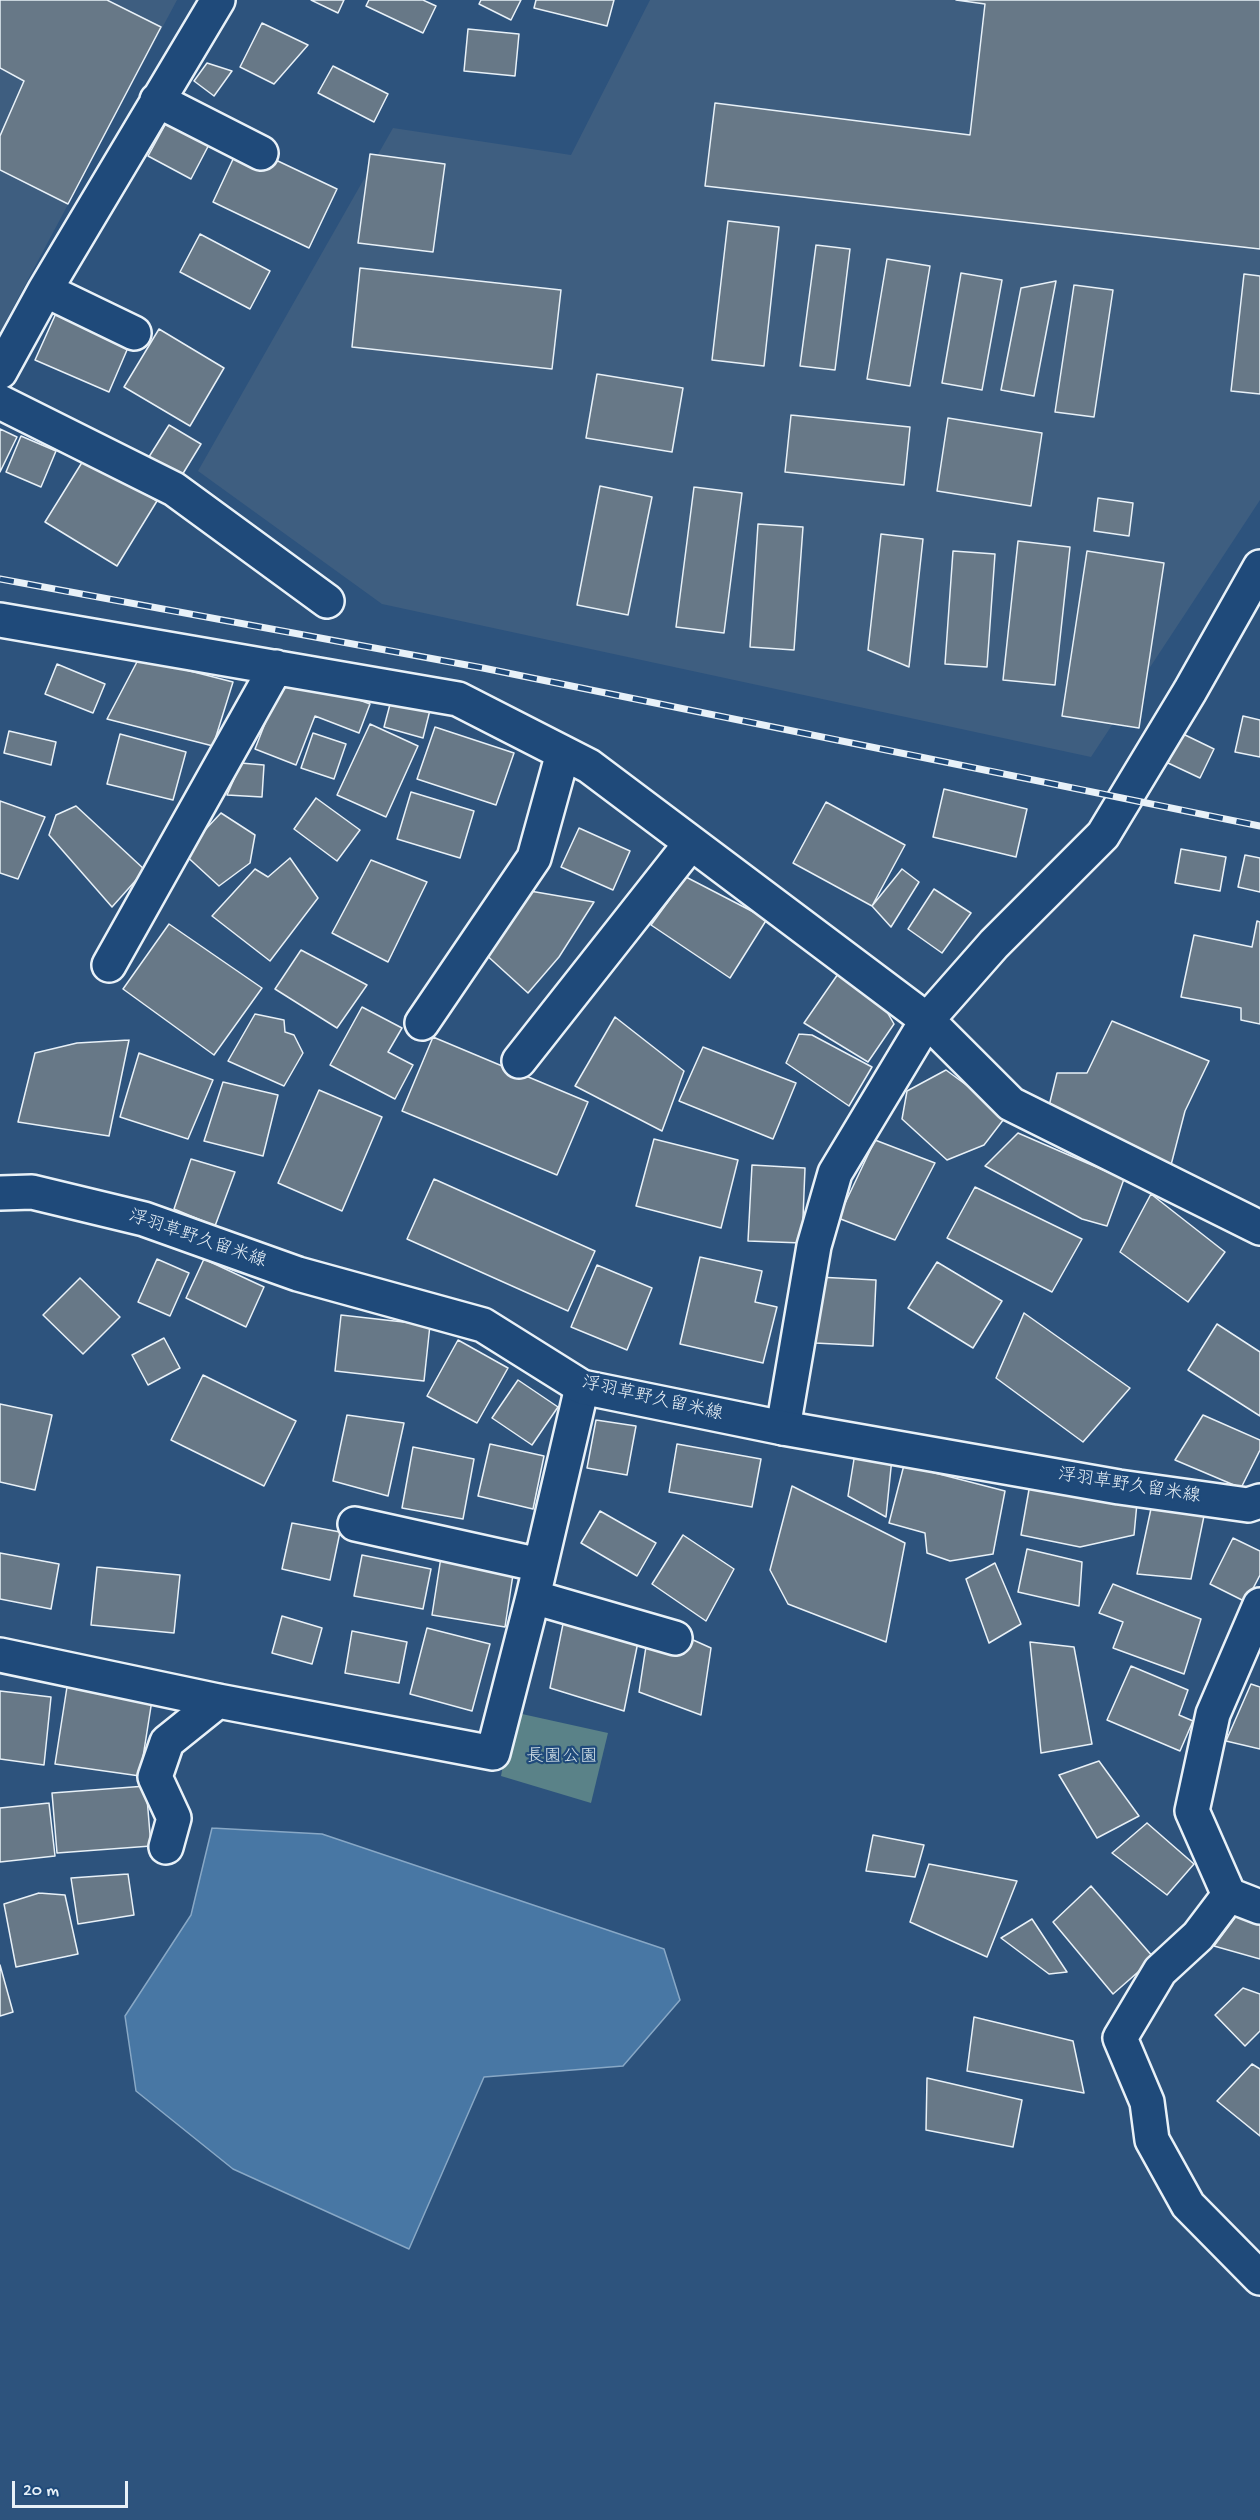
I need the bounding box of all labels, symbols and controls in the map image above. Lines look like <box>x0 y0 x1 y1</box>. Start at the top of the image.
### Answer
street label: 浮羽草野久留米線 <box>125 1206 269 1274</box>
street label: 浮羽草野久留米線 <box>579 1373 725 1427</box>
street label: 浮羽草野久留米線 <box>1056 1465 1202 1509</box>
park label: 長園公園 <box>526 1747 598 1769</box>
scale bar <box>15 2469 130 2507</box>
text: 20 m <box>23 2481 59 2502</box>

